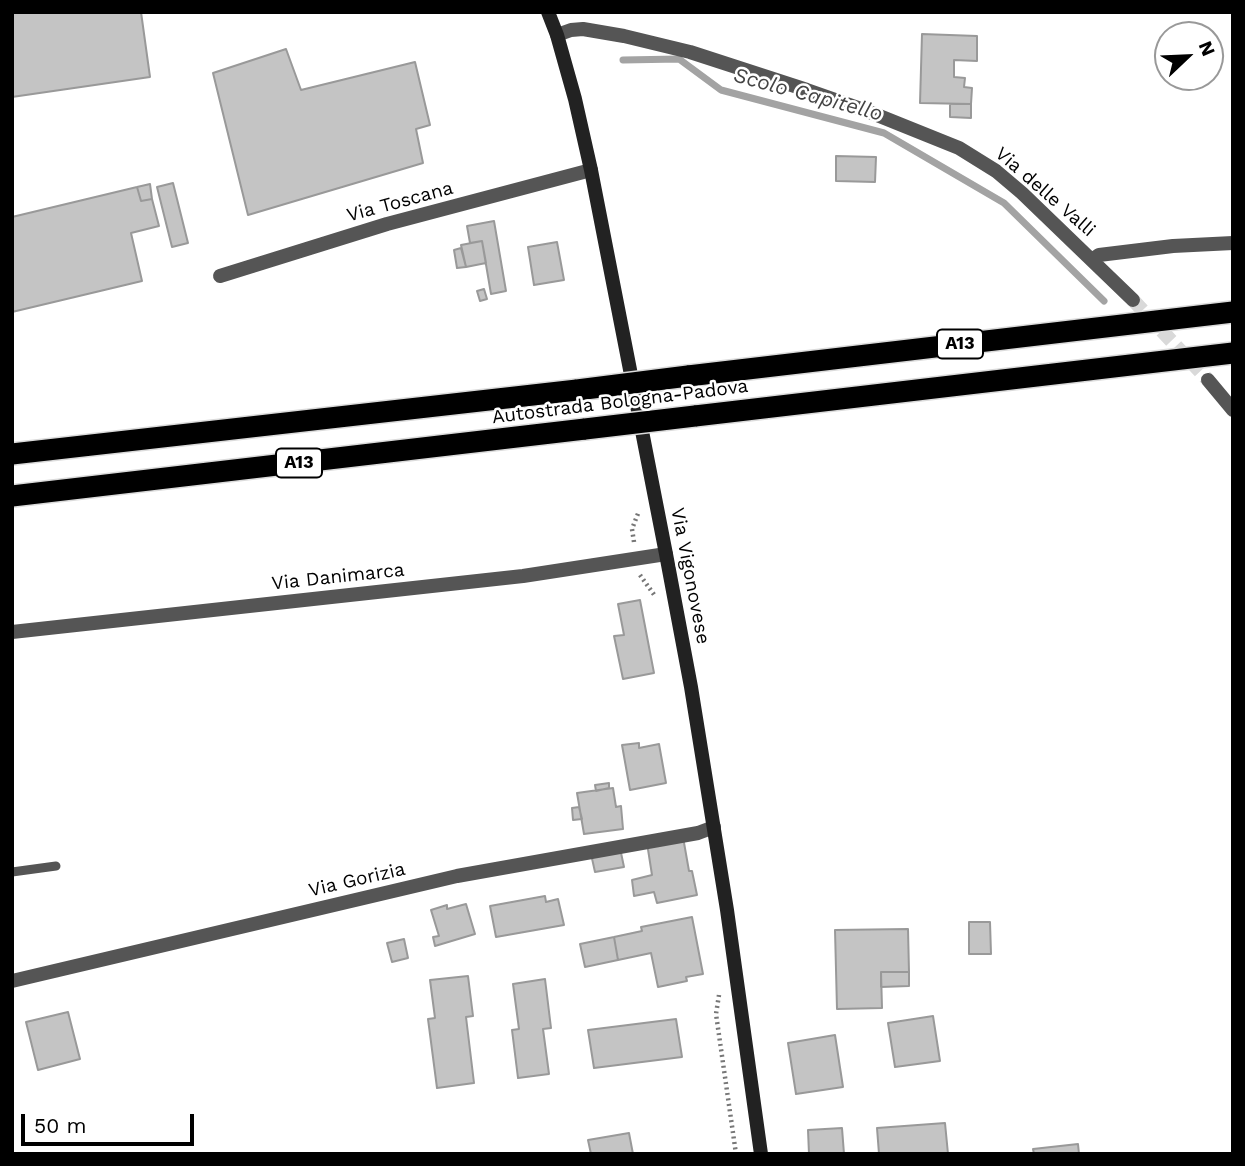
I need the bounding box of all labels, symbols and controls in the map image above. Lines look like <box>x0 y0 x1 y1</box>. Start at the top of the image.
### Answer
north arrow <box>1154 21 1224 91</box>
text: N <box>1194 37 1220 59</box>
water label: Scolo Capitello <box>731 63 885 127</box>
street label: Via delle Valli <box>990 142 1100 242</box>
street label: Via Toscana <box>344 177 456 227</box>
road number: A13 <box>937 330 983 358</box>
street label: Autostrada Bologna-Padova <box>491 375 749 429</box>
road number: A13 <box>276 448 322 477</box>
street label: Via Vigonovese <box>666 506 714 646</box>
street label: Via Danimarca <box>270 559 406 595</box>
street label: Via Gorizia <box>306 858 408 902</box>
scale bar <box>24 1100 198 1144</box>
text: 50 m <box>34 1113 86 1138</box>

